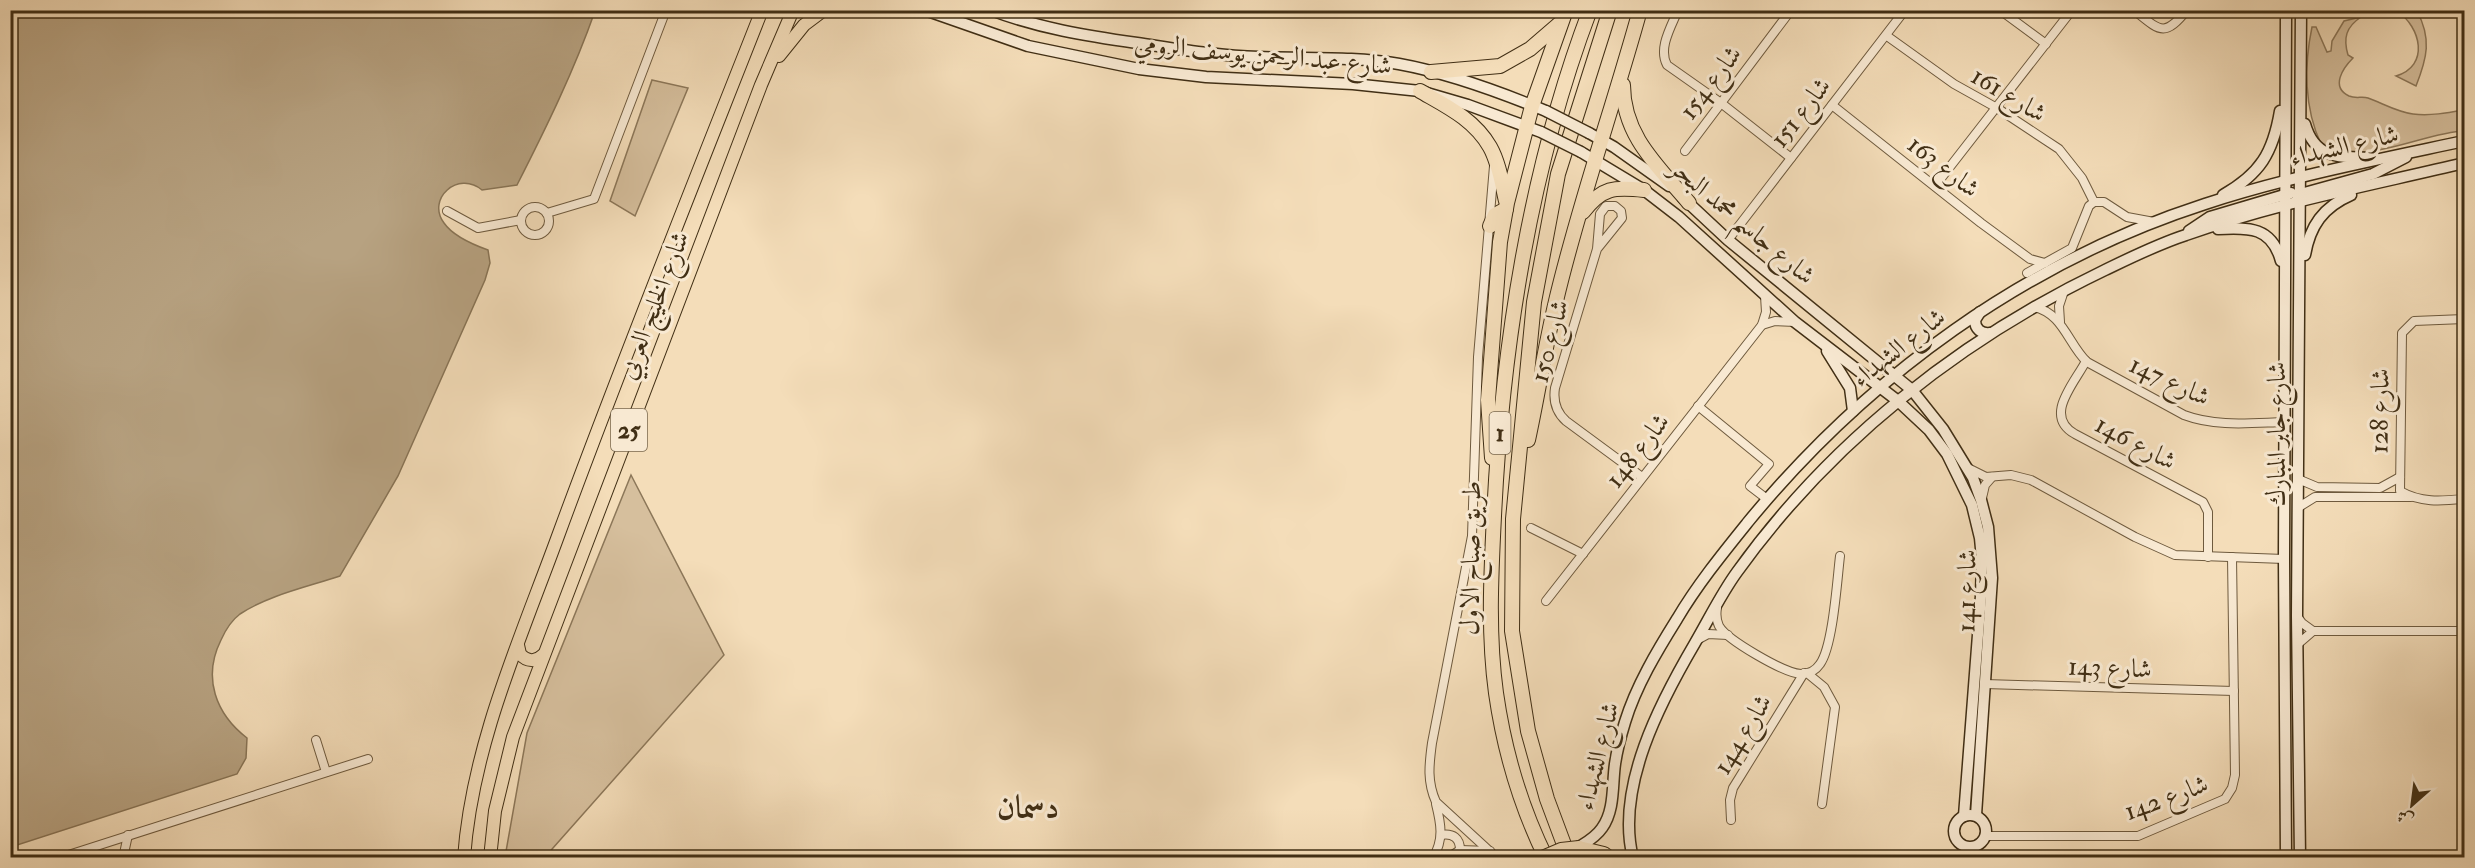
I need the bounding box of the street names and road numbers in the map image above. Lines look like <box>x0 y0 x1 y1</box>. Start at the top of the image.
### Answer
street label: شارع عبد الرحمن يوسف الرومي <box>1132 28 1393 87</box>
street label: شارع 154 <box>1673 39 1753 129</box>
street label: شارع 161 <box>1962 60 2052 134</box>
street label: شارع 151 <box>1763 71 1842 157</box>
street label: شارع الشهداء <box>2287 118 2403 179</box>
street label: شارع 163 <box>1898 129 1986 209</box>
street label: شارع جاسم محمد البحر <box>1655 150 1821 299</box>
street label: شارع الخليج العربي <box>611 227 703 386</box>
street label: شارع 150 <box>1524 296 1581 387</box>
street label: شارع الشهداء <box>1845 301 1955 398</box>
street label: شارع 147 <box>2122 348 2215 418</box>
street label: شارع جابر المبارك <box>2261 362 2298 506</box>
street label: شارع 128 <box>2363 368 2402 454</box>
street label: شارع 148 <box>1599 407 1681 497</box>
street label: شارع 146 <box>2087 408 2181 482</box>
road number: 25 <box>611 409 647 451</box>
road number: 1 <box>1490 412 1510 454</box>
street label: طريق صباح الاول <box>1454 480 1495 636</box>
street label: شارع 141 <box>1950 549 1989 633</box>
street label: شارع 143 <box>2067 651 2152 690</box>
street label: شارع 144 <box>1707 689 1783 783</box>
street label: شارع الشهداء <box>1569 699 1632 815</box>
street label: شارع 142 <box>2120 768 2214 833</box>

